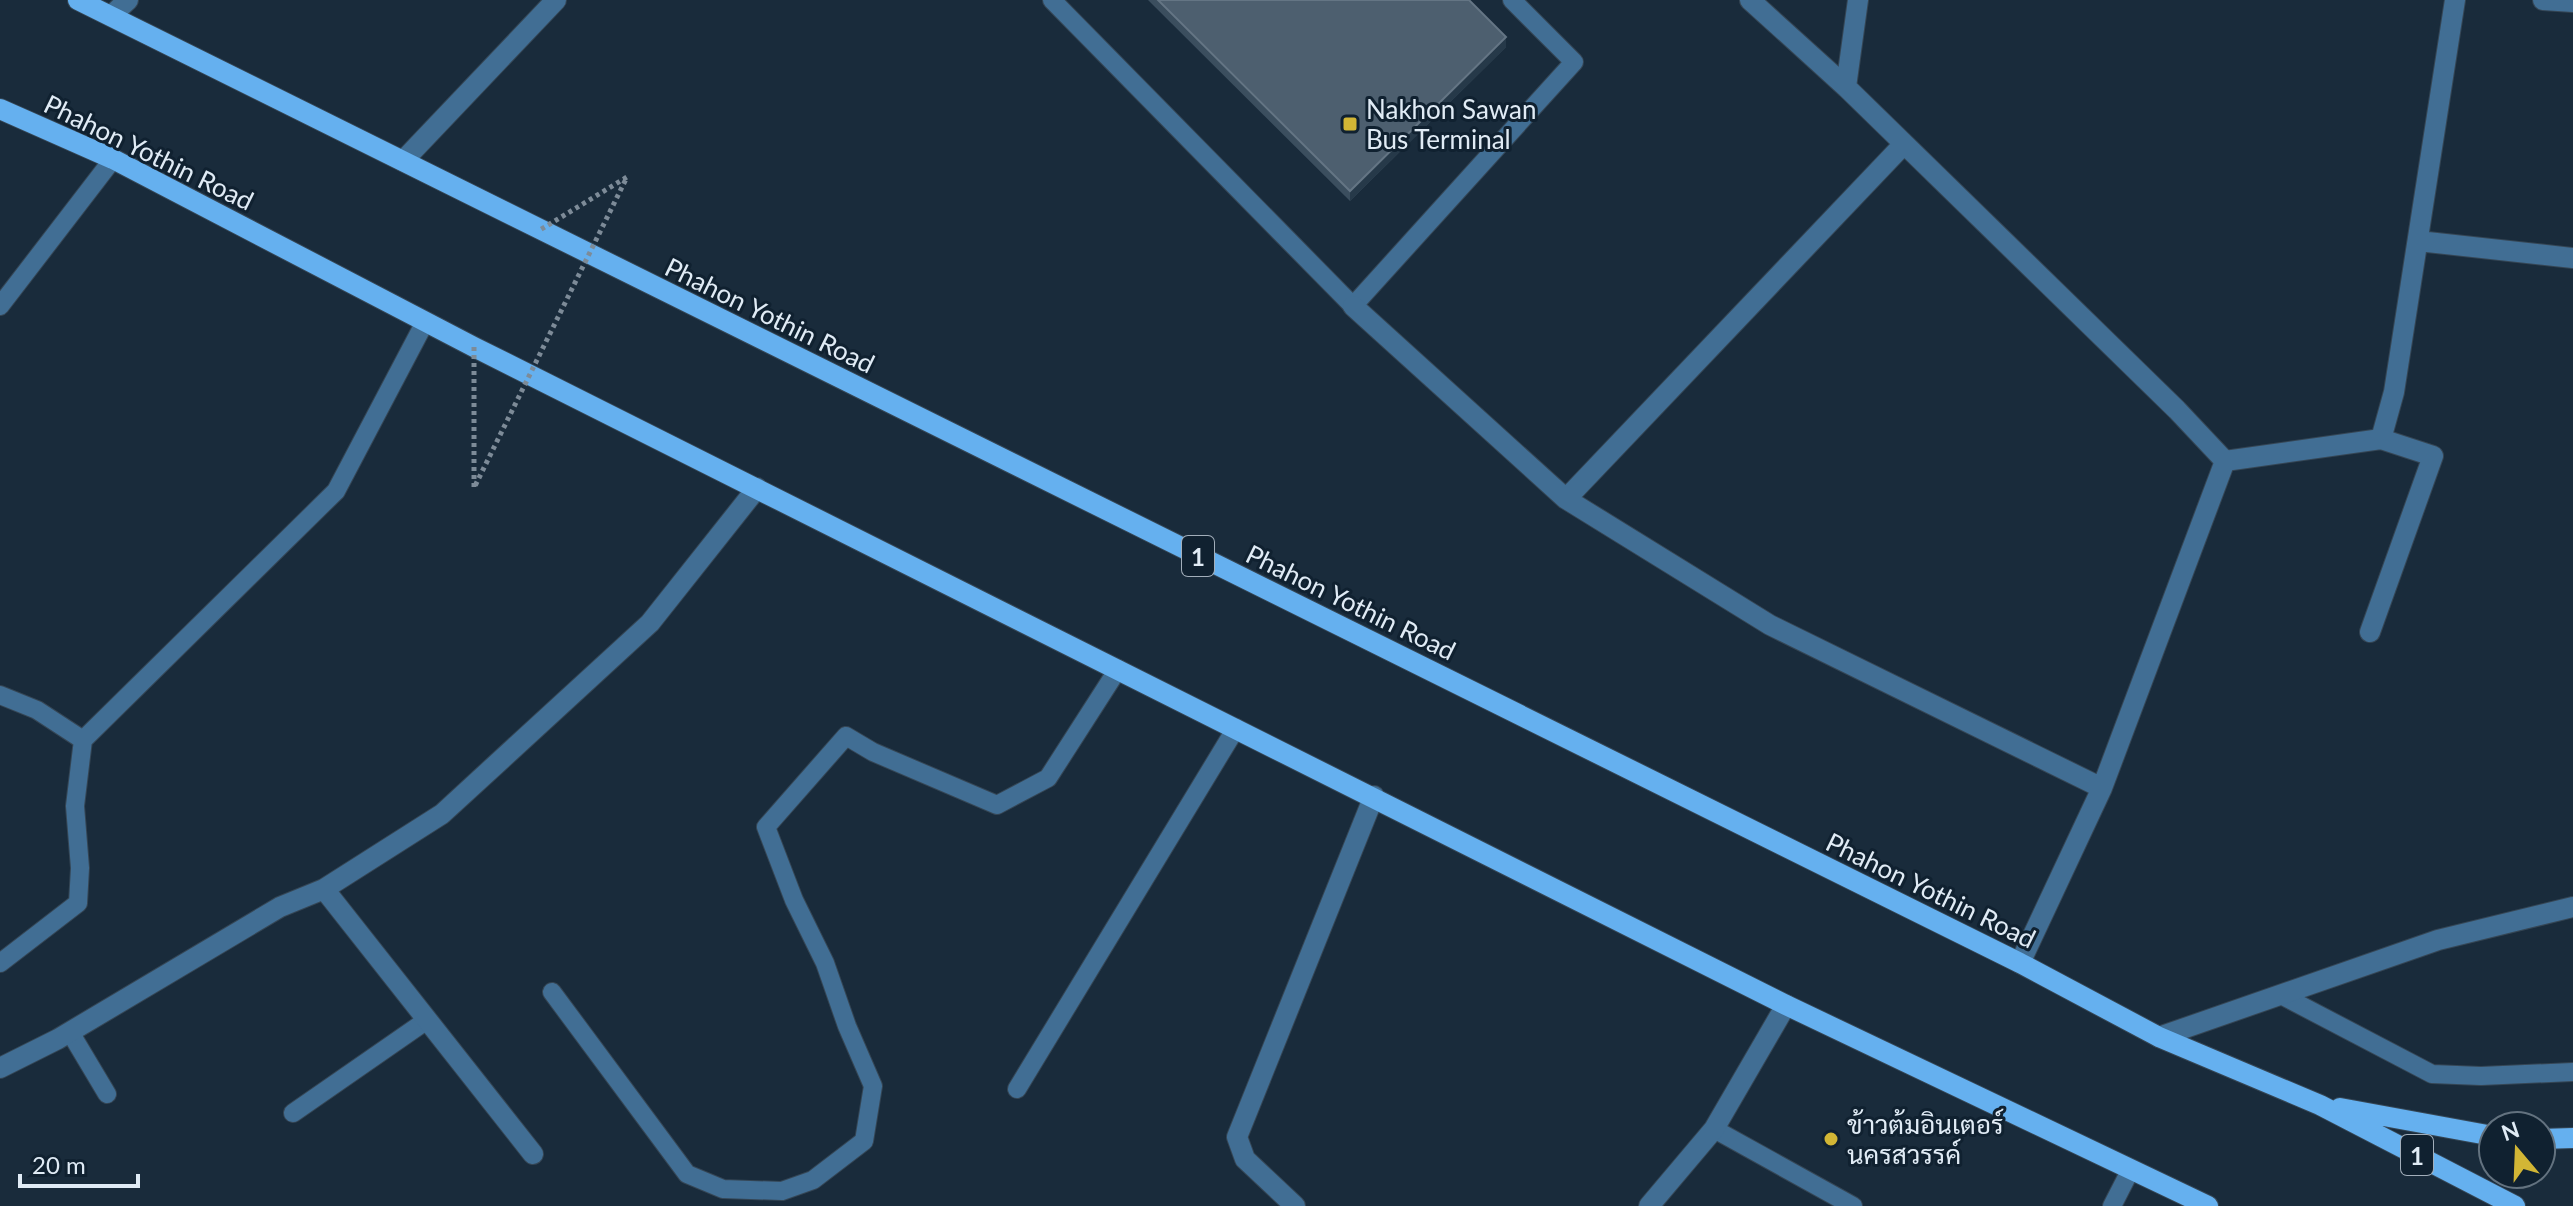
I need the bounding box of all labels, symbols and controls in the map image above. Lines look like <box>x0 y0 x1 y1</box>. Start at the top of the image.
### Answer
street label: Phahon Yothin Road <box>39 87 259 217</box>
place label: Nakhon Sawan Bus Terminal <box>1366 93 1536 155</box>
marker: Nakhon Sawan Bus Terminal <box>1341 115 1359 133</box>
street label: Phahon Yothin Road <box>660 250 880 380</box>
road number: 1 <box>1182 536 1214 576</box>
street label: Phahon Yothin Road <box>1241 537 1461 667</box>
street label: Phahon Yothin Road <box>1821 825 2041 955</box>
place label: ข้าวต้มอินเตอร์ นครสวรรค์ <box>1847 1108 2004 1170</box>
north arrow <box>2477 1110 2557 1190</box>
text: N <box>2498 1115 2523 1146</box>
marker: ข้าวต้มอินเตอร์ นครสวรรค์ <box>1822 1130 1840 1148</box>
road number: 1 <box>2401 1135 2433 1175</box>
scale bar <box>20 1138 138 1188</box>
text: 20 m <box>32 1150 86 1179</box>

